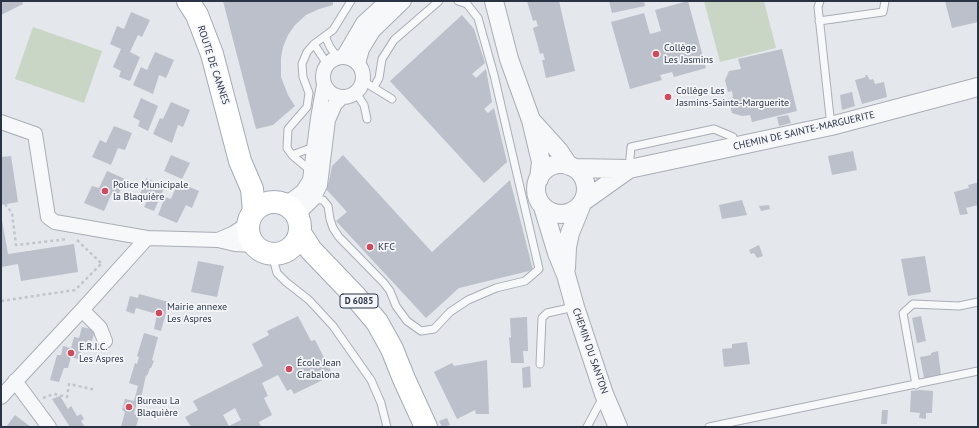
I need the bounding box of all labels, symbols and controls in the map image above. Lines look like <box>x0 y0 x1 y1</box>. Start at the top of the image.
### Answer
street label: ROUTE DE CANNES <box>195 24 231 106</box>
place label: Collège Les Jasmins <box>664 42 713 66</box>
marker: Collège Les Jasmins <box>651 49 661 59</box>
place label: Collège Les Jasmins-Sainte-Marguerite <box>676 85 789 108</box>
marker: Collège Les Jasmins-Sainte-Marguerite <box>663 92 673 102</box>
street label: CHEMIN DE SAINTE-MARGUERITE <box>732 109 876 153</box>
place label: Police Municipale la Blaquière <box>113 179 188 202</box>
marker: Police Municipale la Blaquière <box>100 186 110 196</box>
place label: KFC <box>378 241 395 253</box>
marker: KFC <box>365 242 375 252</box>
road number: D 6085 <box>340 294 378 308</box>
place label: Mairie annexe Les Aspres <box>167 301 227 324</box>
street label: CHEMIN DU SANTON <box>570 306 610 396</box>
marker: Mairie annexe Les Aspres <box>154 308 164 318</box>
place label: E.R.I.C. Les Aspres <box>79 341 124 364</box>
marker: E.R.I.C. Les Aspres <box>66 348 76 358</box>
place label: École Jean Crabalona <box>297 357 341 380</box>
marker: École Jean Crabalona <box>284 364 294 374</box>
place label: Bureau La Blaquière <box>137 395 180 418</box>
marker: Bureau La Blaquière <box>124 402 134 412</box>

